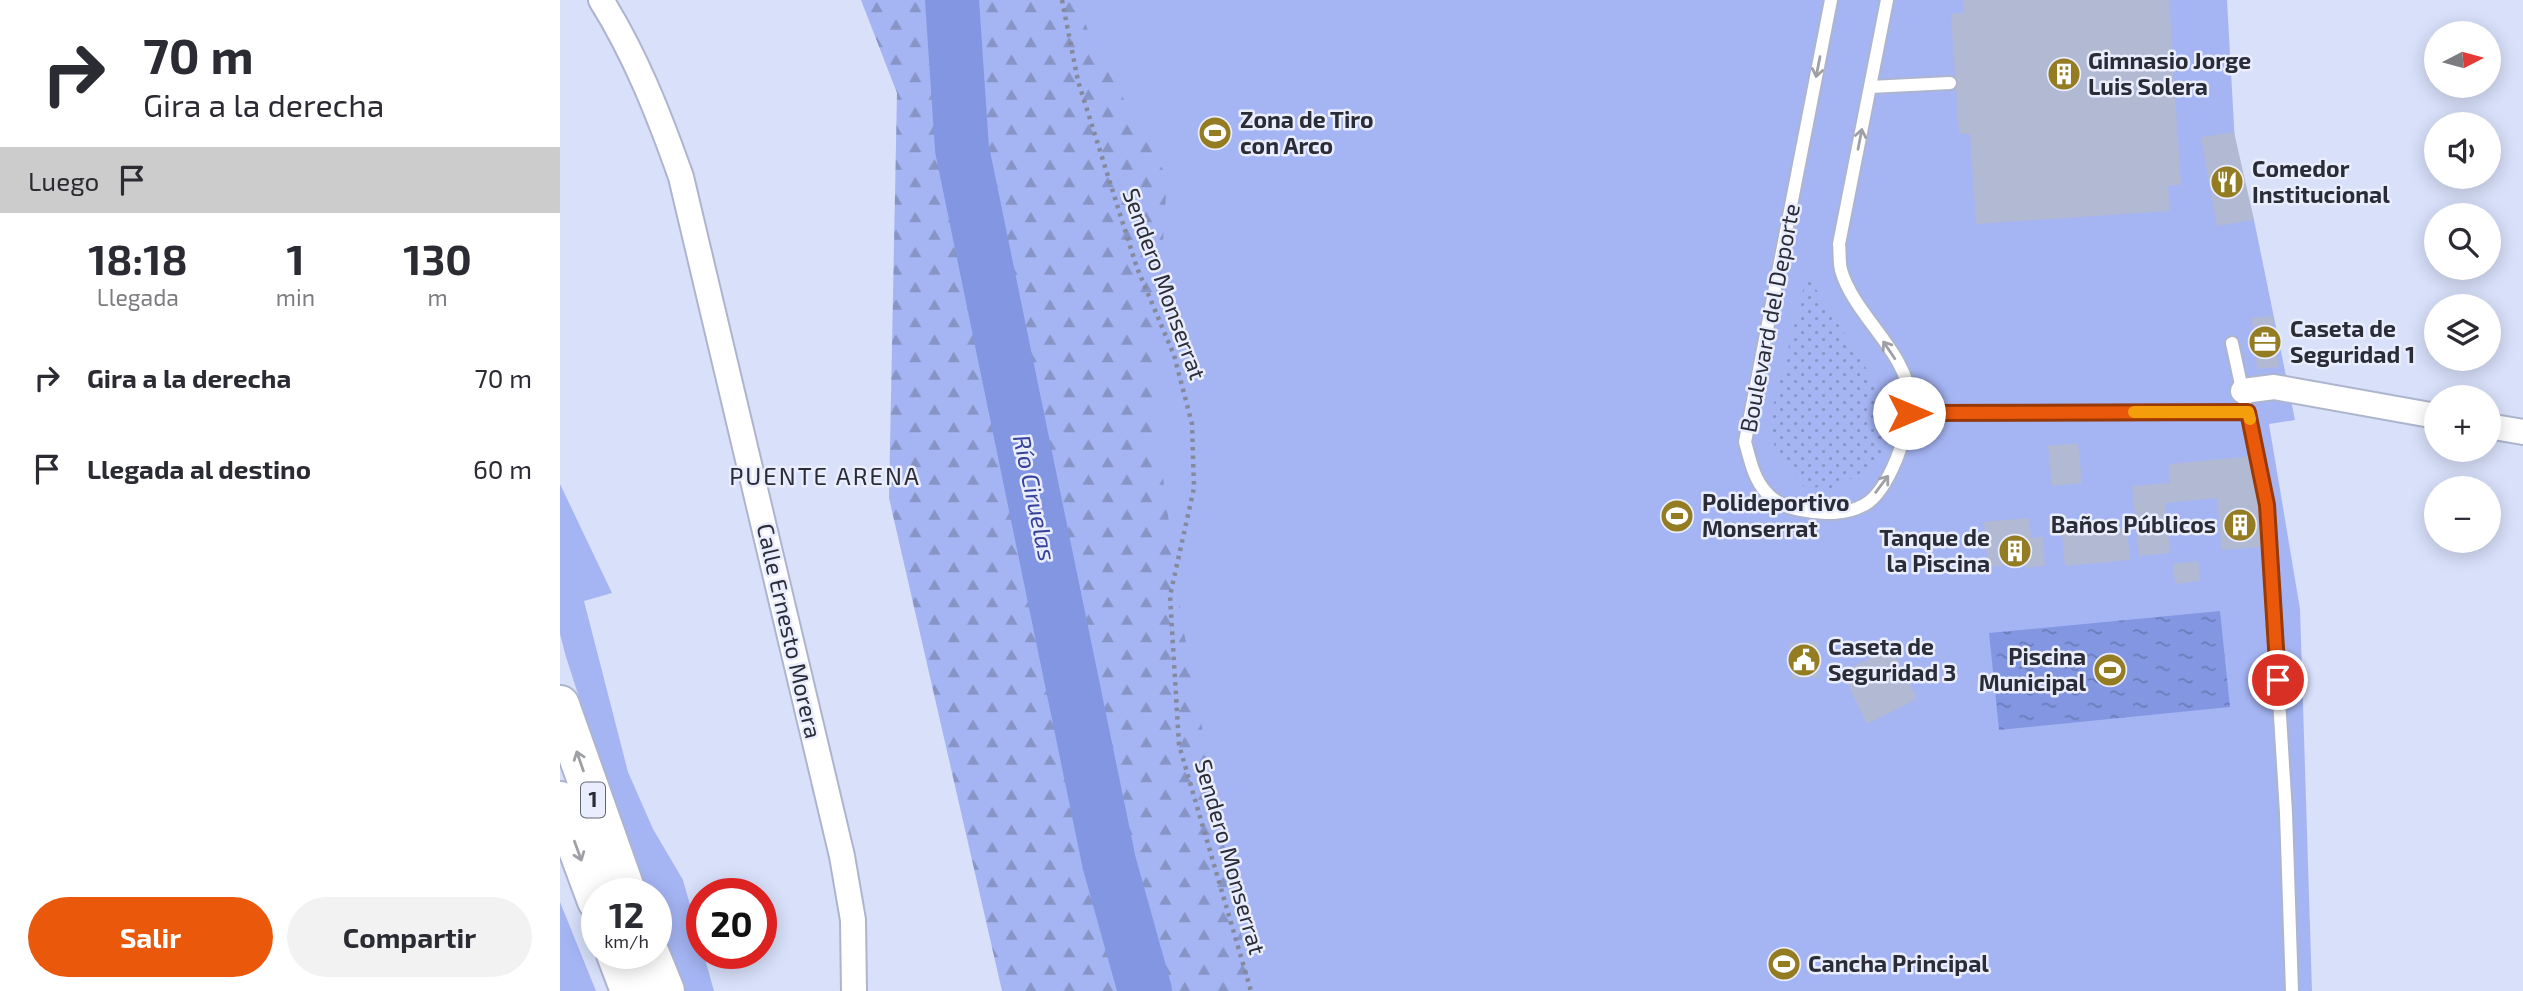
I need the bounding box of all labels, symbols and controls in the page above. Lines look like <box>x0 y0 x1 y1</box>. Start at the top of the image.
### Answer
north arrow <box>2424 21 2501 98</box>
map controls <box>2424 21 2501 553</box>
text: 70 m <box>143 25 254 84</box>
icon: right <box>28 28 119 119</box>
place label: Gimnasio Jorge Luis Solera <box>2088 46 2251 100</box>
one-way arrow <box>1811 55 1824 78</box>
building icon: Gimnasio Jorge Luis Solera <box>2045 55 2083 93</box>
text: Gira a la derecha <box>143 85 384 123</box>
place label: Zona de Tiro con Arco <box>1240 105 1374 159</box>
button: sound <box>2424 112 2501 189</box>
sports icon: Zona de Tiro con Arco <box>1196 114 1234 152</box>
one-way arrow <box>1853 128 1867 150</box>
place label: Comedor Institucional <box>2252 154 2390 208</box>
icon: arrive <box>113 161 151 199</box>
restaurant icon: Comedor Institucional <box>2208 163 2246 201</box>
text: Luego <box>28 165 99 196</box>
street label: Sendero Monserrat <box>1117 184 1213 383</box>
street label: Boulevard del Deporte <box>1733 201 1805 435</box>
button: search <box>2424 203 2501 280</box>
text: 18:18 <box>88 233 188 283</box>
text: 1 <box>286 233 305 283</box>
text: 130 <box>403 233 472 283</box>
text: Llegada <box>97 283 179 311</box>
text: min <box>276 283 315 311</box>
text: m <box>427 283 448 311</box>
button: layers <box>2424 294 2501 371</box>
place label: Caseta de Seguridad 1 <box>2290 314 2415 368</box>
office icon: Caseta de Seguridad 1 <box>2246 323 2284 361</box>
one-way arrow <box>1882 341 1896 360</box>
icon: right <box>28 359 66 397</box>
text: Gira a la derecha <box>87 362 291 393</box>
text: 70 m <box>474 362 532 393</box>
position arrow <box>1872 376 1946 450</box>
button: + <box>2424 385 2501 462</box>
water label: Río Ciruelas <box>1008 432 1063 563</box>
icon: arrive <box>28 450 66 488</box>
text: Llegada al destino <box>87 453 311 484</box>
text: 60 m <box>473 453 532 484</box>
district label: PUENTE ARENA <box>729 461 921 490</box>
one-way arrow <box>1874 475 1889 493</box>
button: − <box>2424 476 2501 553</box>
place label: Polideportivo Monserrat <box>1702 488 1850 542</box>
sports icon: Polideportivo Monserrat <box>1658 497 1696 535</box>
building icon: Baños Públicos <box>2221 506 2259 544</box>
place label: Baños Públicos <box>2051 510 2216 538</box>
street label: Calle Ernesto Morera <box>752 521 828 741</box>
place label: Tanque de la Piscina <box>1879 523 1990 577</box>
building icon: Tanque de la Piscina <box>1996 532 2034 570</box>
place label: Caseta de Seguridad 3 <box>1828 632 1956 686</box>
public building icon: Caseta de Seguridad 3 <box>1785 641 1823 679</box>
place label: Piscina Municipal <box>1979 642 2086 696</box>
pin <box>2248 650 2308 710</box>
sports icon: Piscina Municipal <box>2091 651 2129 689</box>
icon: arrive <box>2259 661 2297 699</box>
one-way arrow <box>573 750 585 772</box>
street label: Sendero Monserrat <box>1190 756 1272 958</box>
road number: 1 <box>581 782 605 818</box>
one-way arrow <box>573 839 586 861</box>
speed limit sign: 20 <box>686 878 777 969</box>
text: 12 <box>609 893 644 935</box>
button: Salir <box>28 897 273 977</box>
button: Compartir <box>287 897 532 977</box>
text: km/h <box>604 930 649 952</box>
sports icon: Cancha Principal <box>1765 945 1803 983</box>
place label: Cancha Principal <box>1808 949 1989 977</box>

